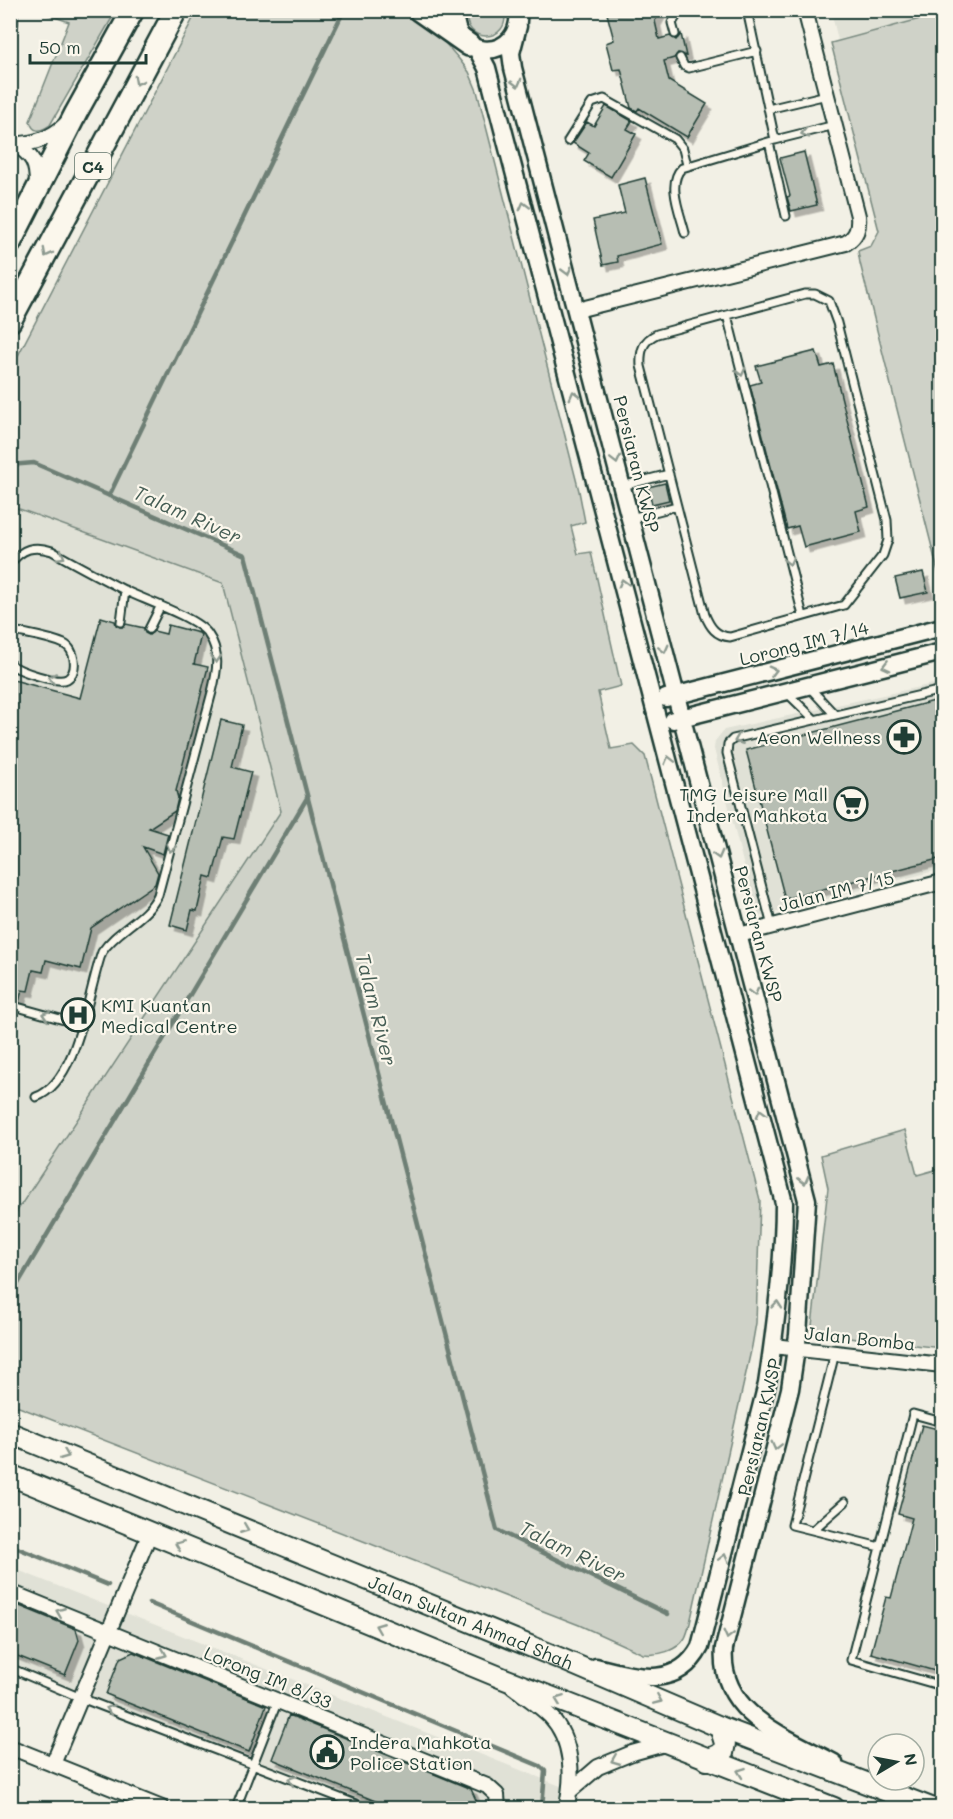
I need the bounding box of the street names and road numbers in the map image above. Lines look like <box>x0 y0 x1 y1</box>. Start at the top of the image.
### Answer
road number: C4 <box>75 153 111 179</box>
street label: Persiaran KWSP <box>608 393 666 535</box>
street label: Lorong IM 7/14 <box>737 615 871 671</box>
street label: Persiaran KWSP <box>729 863 789 1005</box>
street label: Jalan IM 7/15 <box>776 865 896 917</box>
street label: Jalan Bomba <box>803 1320 917 1356</box>
street label: Persiaran KWSP <box>732 1356 786 1498</box>
street label: Jalan Sultan Ahmad Shah <box>365 1569 577 1675</box>
street label: Lorong IM 8/33 <box>201 1641 335 1713</box>

